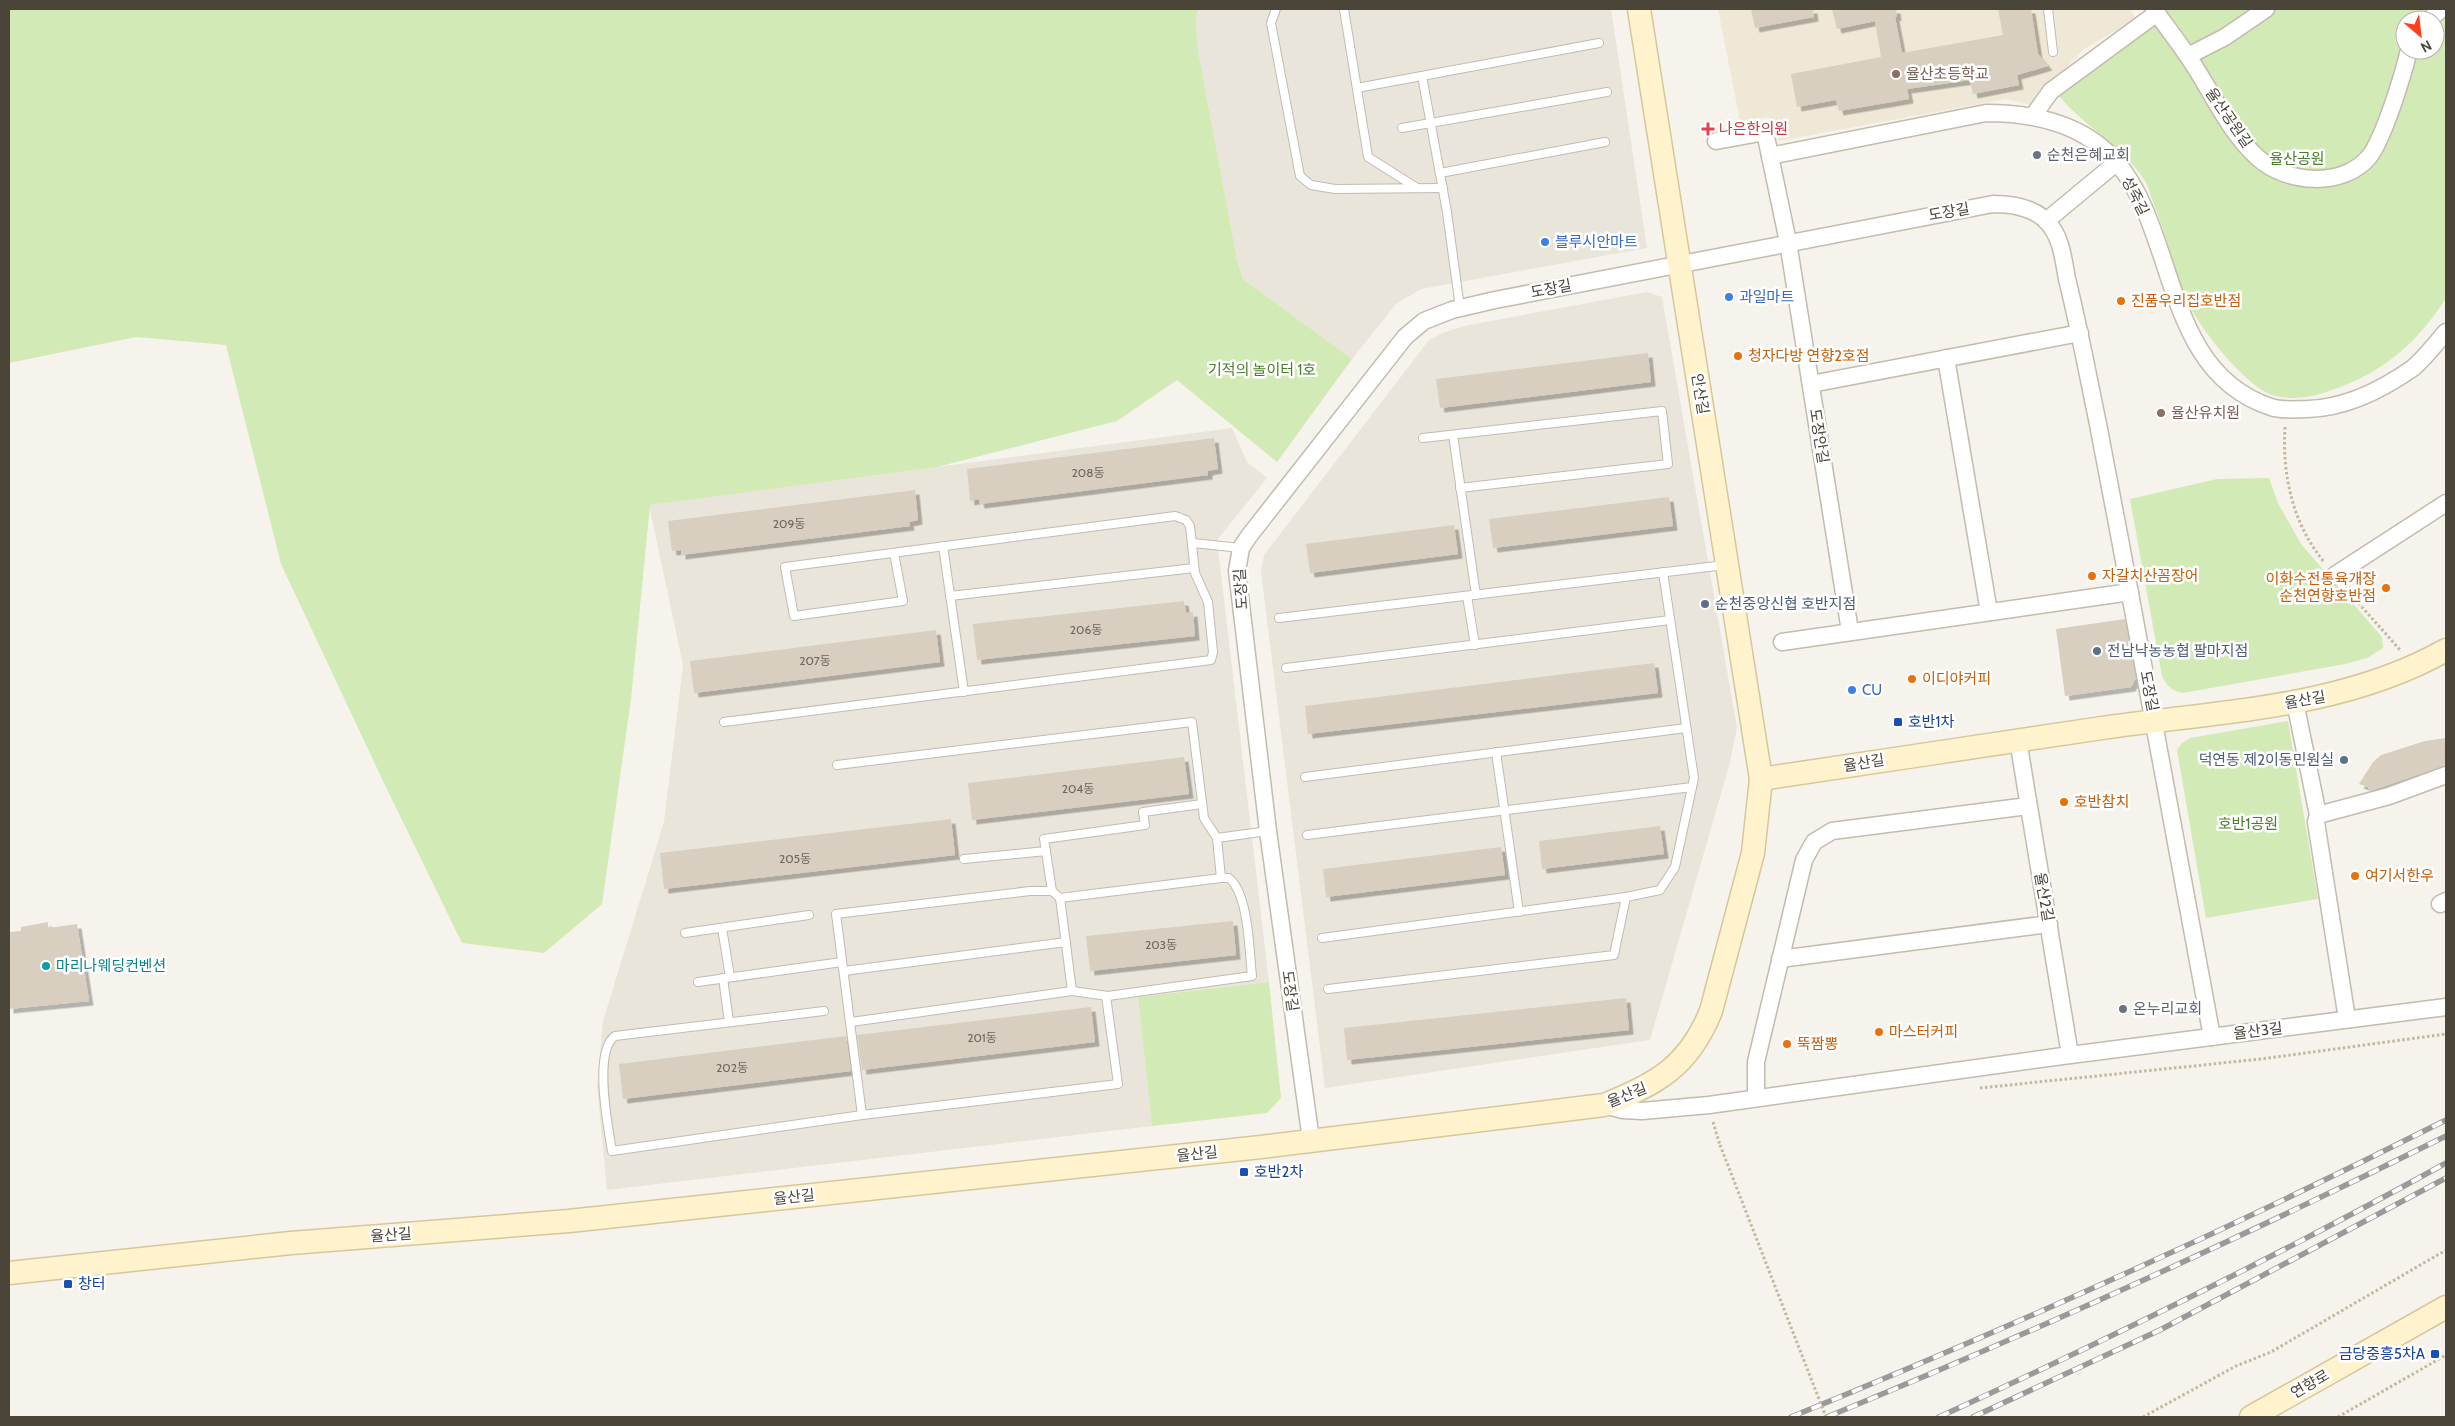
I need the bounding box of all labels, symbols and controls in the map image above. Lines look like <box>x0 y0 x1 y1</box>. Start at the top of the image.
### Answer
north arrow <box>2395 10 2445 60</box>
text: N <box>2418 36 2435 57</box>
place label: 율산초등학교 <box>1906 65 1989 83</box>
marker: 율산초등학교 <box>1890 68 1902 80</box>
street label: 율산공원길 <box>2202 85 2256 151</box>
place label: 나은한의원 <box>1719 120 1788 138</box>
marker: 나은한의원 <box>1701 122 1715 136</box>
place label: 순천은혜교회 <box>2047 146 2130 164</box>
marker: 순천은혜교회 <box>2031 149 2043 161</box>
park label: 율산공원 <box>2269 150 2325 168</box>
street label: 성죽길 <box>2118 173 2152 219</box>
street label: 도장길 <box>1927 200 1971 224</box>
place label: 블루시안마트 <box>1555 233 1638 251</box>
marker: 블루시안마트 <box>1539 236 1551 248</box>
street label: 도장길 <box>1529 276 1573 302</box>
place label: 과일마트 <box>1739 288 1794 306</box>
marker: 과일마트 <box>1723 291 1735 303</box>
place label: 진품우리집호반점 <box>2131 292 2241 310</box>
marker: 진품우리집호반점 <box>2115 295 2127 307</box>
place label: 청자다방 연향2호점 <box>1748 347 1870 365</box>
marker: 청자다방 연향2호점 <box>1732 350 1744 362</box>
park label: 기적의 놀이터 1호 <box>1208 361 1316 379</box>
street label: 안산길 <box>1688 372 1712 416</box>
place label: 율산유치원 <box>2171 404 2240 422</box>
street label: 도장안길 <box>1806 407 1832 465</box>
marker: 율산유치원 <box>2155 407 2167 419</box>
house number: 208동 <box>1072 465 1104 480</box>
house number: 209동 <box>773 516 805 531</box>
place label: 자갈치산꼼장어 <box>2102 567 2199 585</box>
street label: 도장길 <box>1231 568 1251 610</box>
marker: 자갈치산꼼장어 <box>2086 570 2098 582</box>
place label: 이화수전통육개장 순천연향호반점 <box>2266 570 2376 605</box>
marker: 이화수전통육개장 순천연향호반점 <box>2380 582 2392 594</box>
place label: 순천중앙신협 호반지점 <box>1715 595 1856 613</box>
marker: 순천중앙신협 호반지점 <box>1699 598 1711 610</box>
house number: 206동 <box>1070 622 1102 637</box>
place label: 전남낙농농협 팔마지점 <box>2107 642 2248 660</box>
marker: 전남낙농농협 팔마지점 <box>2091 645 2103 657</box>
house number: 207동 <box>799 653 831 668</box>
street label: 도장길 <box>2136 669 2162 713</box>
place label: 이디야커피 <box>1922 670 1991 688</box>
marker: 이디야커피 <box>1906 673 1918 685</box>
place label: CU <box>1862 681 1882 699</box>
marker: CU <box>1846 684 1858 696</box>
street label: 율산길 <box>2283 688 2327 712</box>
place label: 호반1차 <box>1908 713 1954 731</box>
marker: 호반1차 <box>1892 716 1904 728</box>
street label: 율산길 <box>1842 751 1886 775</box>
place label: 덕연동 제2이동민원실 <box>2199 751 2334 769</box>
marker: 덕연동 제2이동민원실 <box>2338 754 2350 766</box>
house number: 204동 <box>1062 781 1094 796</box>
place label: 호반참치 <box>2074 793 2129 811</box>
marker: 호반참치 <box>2058 796 2070 808</box>
park label: 호반1공원 <box>2218 815 2278 833</box>
house number: 205동 <box>779 851 811 866</box>
place label: 여기서한우 <box>2365 867 2434 885</box>
marker: 여기서한우 <box>2349 870 2361 882</box>
street label: 율산2길 <box>2031 871 2057 923</box>
house number: 203동 <box>1145 937 1177 952</box>
place label: 마리나웨딩컨벤션 <box>56 957 166 975</box>
marker: 마리나웨딩컨벤션 <box>40 960 52 972</box>
street label: 도장길 <box>1278 969 1302 1013</box>
place label: 온누리교회 <box>2133 1000 2202 1018</box>
marker: 온누리교회 <box>2117 1003 2129 1015</box>
street label: 율산3길 <box>2232 1019 2284 1043</box>
place label: 마스터커피 <box>1889 1023 1958 1041</box>
marker: 마스터커피 <box>1873 1026 1885 1038</box>
house number: 201동 <box>967 1030 997 1045</box>
place label: 뚝짬뽕 <box>1797 1035 1838 1053</box>
marker: 뚝짬뽕 <box>1781 1038 1793 1050</box>
house number: 202동 <box>716 1060 748 1075</box>
street label: 율산길 <box>1604 1079 1650 1111</box>
street label: 율산길 <box>1175 1143 1219 1165</box>
place label: 호반2차 <box>1254 1163 1303 1181</box>
marker: 호반2차 <box>1238 1166 1250 1178</box>
street label: 율산길 <box>772 1186 816 1208</box>
street label: 율산길 <box>370 1225 412 1245</box>
place label: 창터 <box>78 1275 106 1293</box>
marker: 창터 <box>62 1278 74 1290</box>
place label: 금당중흥5차A <box>2339 1345 2426 1363</box>
marker: 금당중흥5차A <box>2429 1348 2441 1360</box>
street label: 연향로 <box>2288 1366 2332 1402</box>

